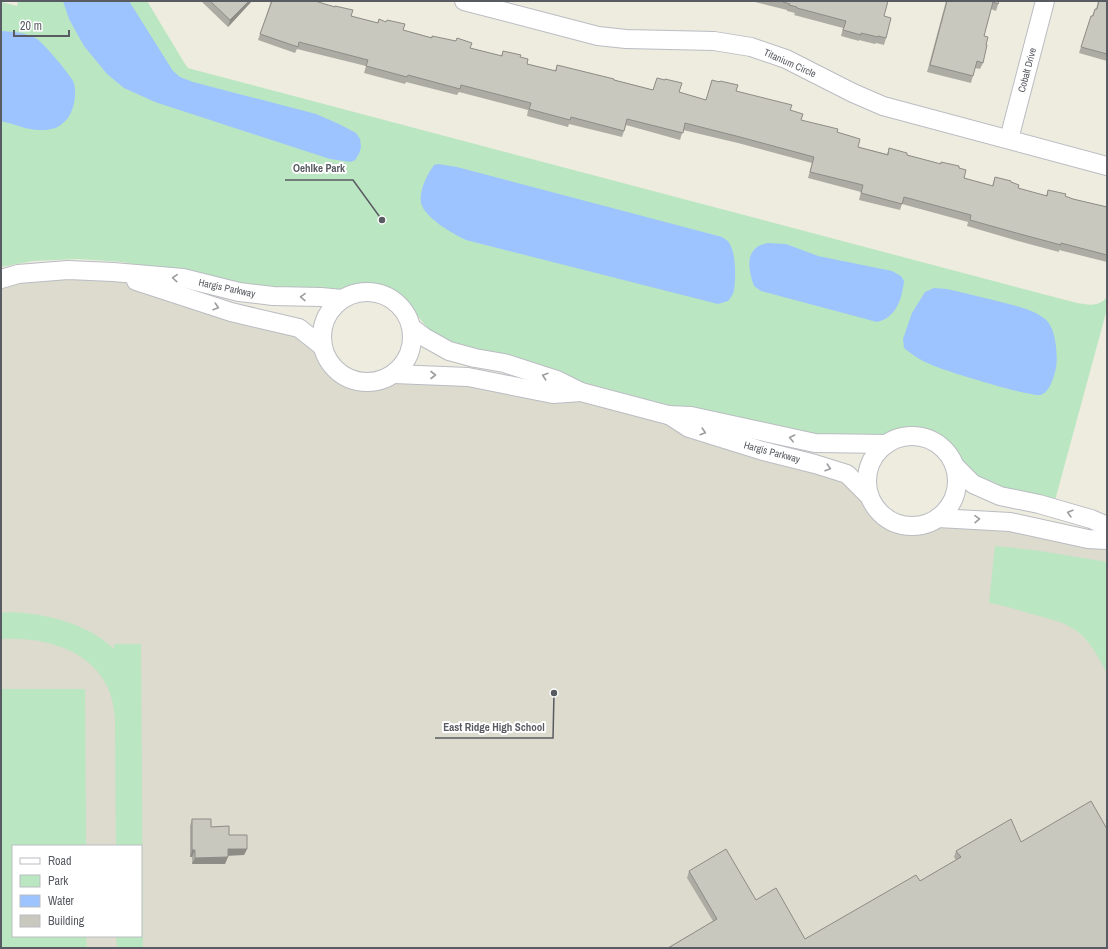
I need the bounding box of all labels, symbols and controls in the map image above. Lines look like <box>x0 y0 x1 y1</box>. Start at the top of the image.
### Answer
scale bar <box>14 12 69 38</box>
text: 20 m <box>20 18 42 34</box>
street label: Titanium Circle <box>762 46 819 80</box>
street label: Cobalt Drive <box>1015 46 1039 94</box>
callout: Oehlke Park <box>285 157 353 180</box>
text: Oehlke Park <box>293 161 346 175</box>
one-way arrow <box>172 273 178 282</box>
street label: Hargis Parkway <box>197 276 258 301</box>
one-way arrow <box>300 293 306 301</box>
one-way arrow <box>213 303 220 311</box>
one-way arrow <box>430 371 436 379</box>
one-way arrow <box>542 372 549 381</box>
one-way arrow <box>699 427 706 436</box>
one-way arrow <box>789 435 796 443</box>
street label: Hargis Parkway <box>742 438 802 466</box>
one-way arrow <box>824 463 831 472</box>
one-way arrow <box>1067 509 1074 518</box>
one-way arrow <box>974 515 980 524</box>
callout: East Ridge High School <box>435 715 553 738</box>
text: East Ridge High School <box>443 720 545 734</box>
legend <box>12 845 142 937</box>
text: Road <box>48 853 72 869</box>
text: Park <box>48 873 68 889</box>
text: Water <box>48 893 75 909</box>
text: Building <box>48 913 85 929</box>

